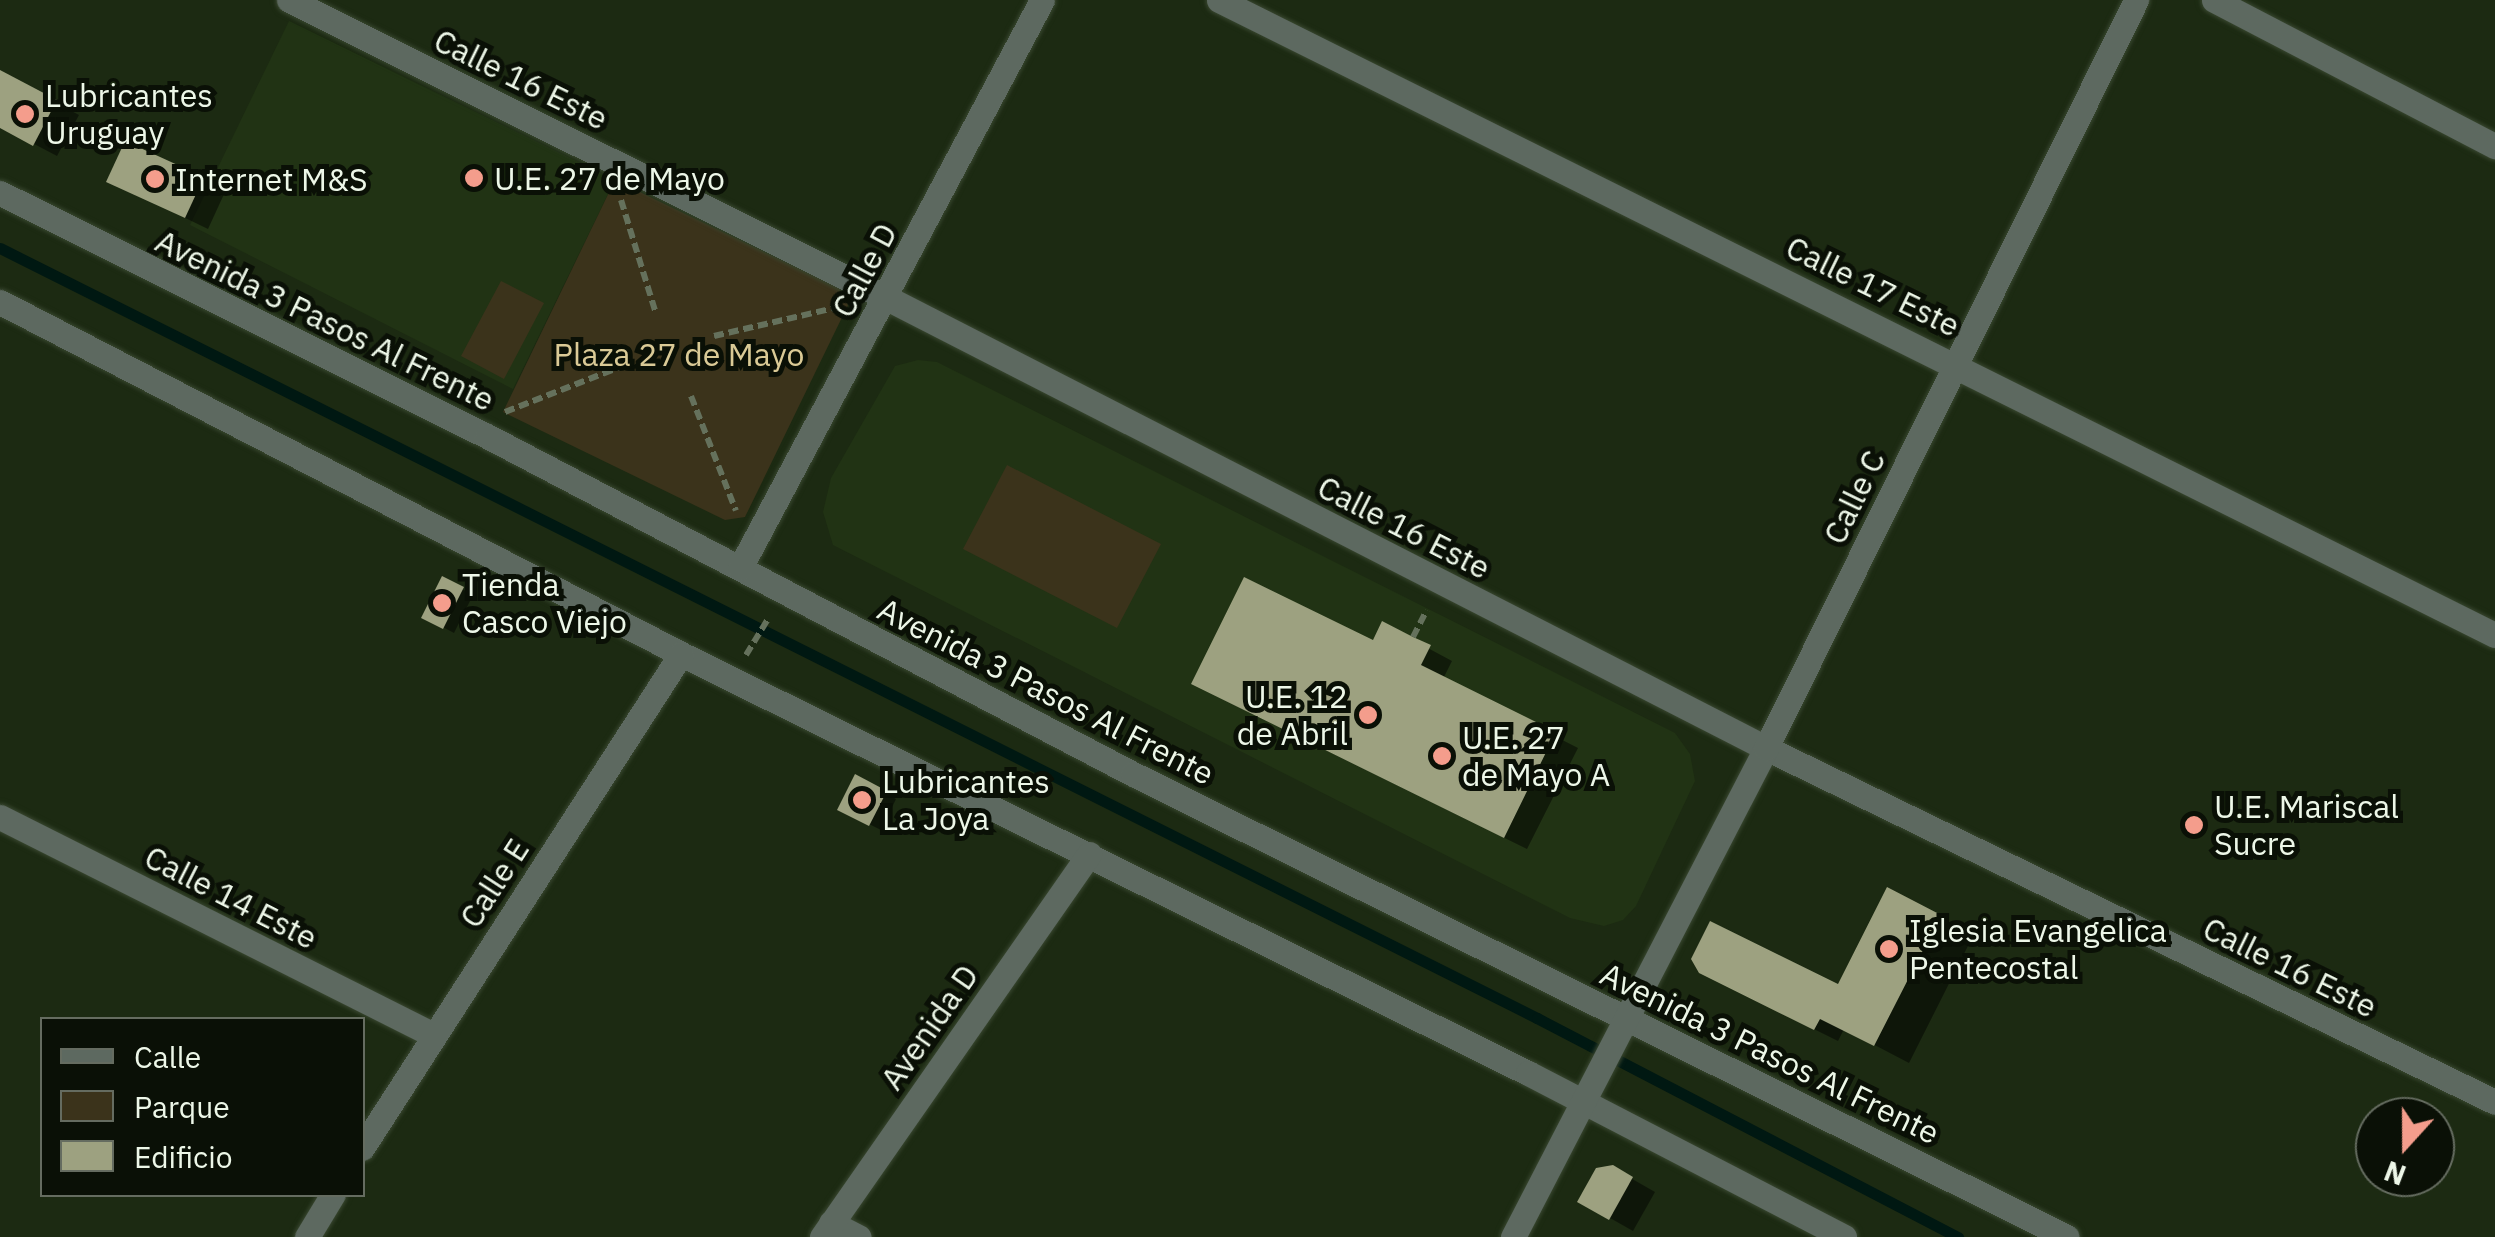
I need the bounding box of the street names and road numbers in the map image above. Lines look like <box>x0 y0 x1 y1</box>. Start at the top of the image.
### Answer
street label: Calle 16 Este <box>428 21 614 137</box>
street label: Calle D <box>823 216 905 324</box>
street label: Avenida 3 Pasos Al Frente <box>149 221 501 419</box>
street label: Calle 17 Este <box>1780 228 1966 344</box>
street label: Calle C <box>1815 444 1893 550</box>
street label: Calle 16 Este <box>1312 467 1496 587</box>
street label: Avenida 3 Pasos Al Frente <box>872 589 1220 793</box>
street label: Calle E <box>451 831 537 935</box>
street label: Calle 14 Este <box>139 837 323 957</box>
street label: Calle 16 Este <box>2197 909 2383 1025</box>
street label: Avenida 3 Pasos Al Frente <box>1594 954 1946 1152</box>
street label: Avenida D <box>872 957 986 1097</box>

